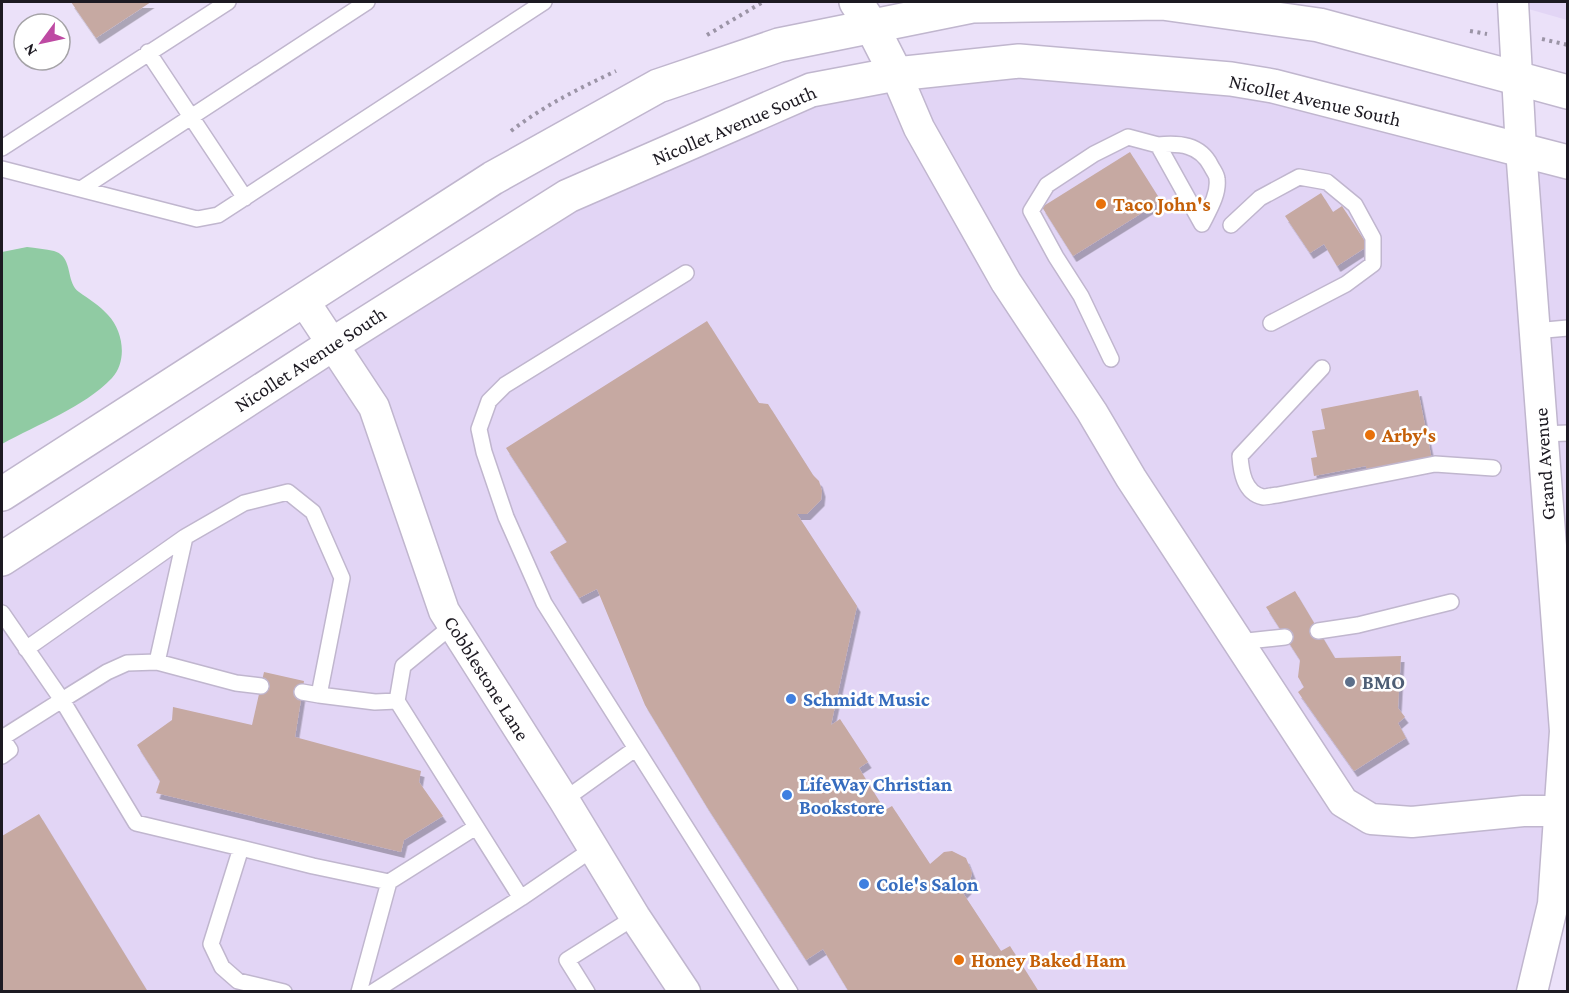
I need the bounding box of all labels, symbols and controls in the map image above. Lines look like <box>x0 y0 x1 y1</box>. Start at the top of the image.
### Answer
north arrow <box>12 12 72 72</box>
text: N <box>20 41 40 59</box>
street label: Nicollet Avenue South <box>1227 69 1404 131</box>
street label: Nicollet Avenue South <box>649 80 820 170</box>
place label: Taco John's <box>1113 193 1211 215</box>
marker: Taco John's <box>1094 197 1108 211</box>
street label: Nicollet Avenue South <box>230 302 390 416</box>
street label: Grand Avenue <box>1529 407 1559 521</box>
place label: Arby's <box>1381 424 1436 446</box>
marker: Arby's <box>1363 428 1377 442</box>
street label: Cobblestone Lane <box>440 612 534 744</box>
place label: BMO <box>1362 671 1405 693</box>
marker: BMO <box>1343 675 1357 689</box>
place label: Schmidt Music <box>803 688 930 710</box>
marker: Schmidt Music <box>784 692 798 706</box>
place label: LifeWay Christian Bookstore <box>799 773 953 818</box>
marker: LifeWay Christian Bookstore <box>780 788 794 802</box>
place label: Cole's Salon <box>876 873 979 895</box>
marker: Cole's Salon <box>857 877 871 891</box>
place label: Honey Baked Ham <box>971 949 1126 971</box>
marker: Honey Baked Ham <box>952 953 966 967</box>

